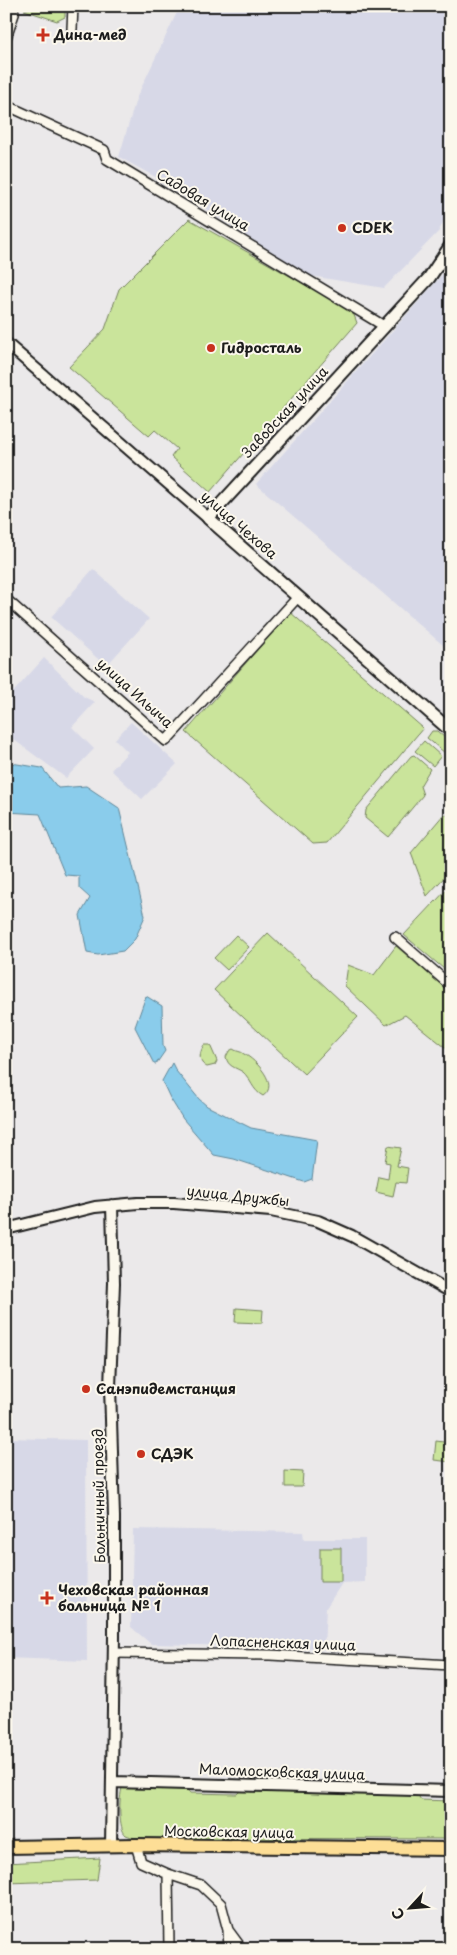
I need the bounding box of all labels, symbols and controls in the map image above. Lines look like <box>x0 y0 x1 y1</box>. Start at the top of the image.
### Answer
place label: Дина-мед <box>53 24 127 45</box>
marker: Дина-мед <box>36 28 50 42</box>
street label: Садовая улица <box>153 163 254 236</box>
place label: CDEK <box>352 217 393 238</box>
marker: CDEK <box>336 222 348 234</box>
place label: Гидросталь <box>221 337 302 358</box>
marker: Гидросталь <box>205 342 217 354</box>
street label: Заводская улица <box>237 361 333 462</box>
street label: улица Чехова <box>196 485 282 564</box>
street label: улица Ильича <box>93 653 178 733</box>
street label: улица Дружбы <box>186 1180 290 1211</box>
place label: Санэпидемстанция <box>96 1378 236 1399</box>
marker: Санэпидемстанция <box>80 1383 92 1395</box>
street label: Больничный проезд <box>87 1429 110 1563</box>
place label: СДЭК <box>151 1443 194 1464</box>
marker: СДЭК <box>135 1448 147 1460</box>
place label: Чеховская районная больница № 1 <box>58 1579 209 1616</box>
marker: Чеховская районная больница № 1 <box>40 1591 54 1605</box>
street label: Лопасненская улица <box>210 1629 356 1656</box>
street label: Маломосковская улица <box>199 1758 366 1785</box>
street label: Московская улица <box>164 1820 294 1843</box>
north arrow <box>384 1882 434 1932</box>
text: С <box>386 1905 410 1923</box>

